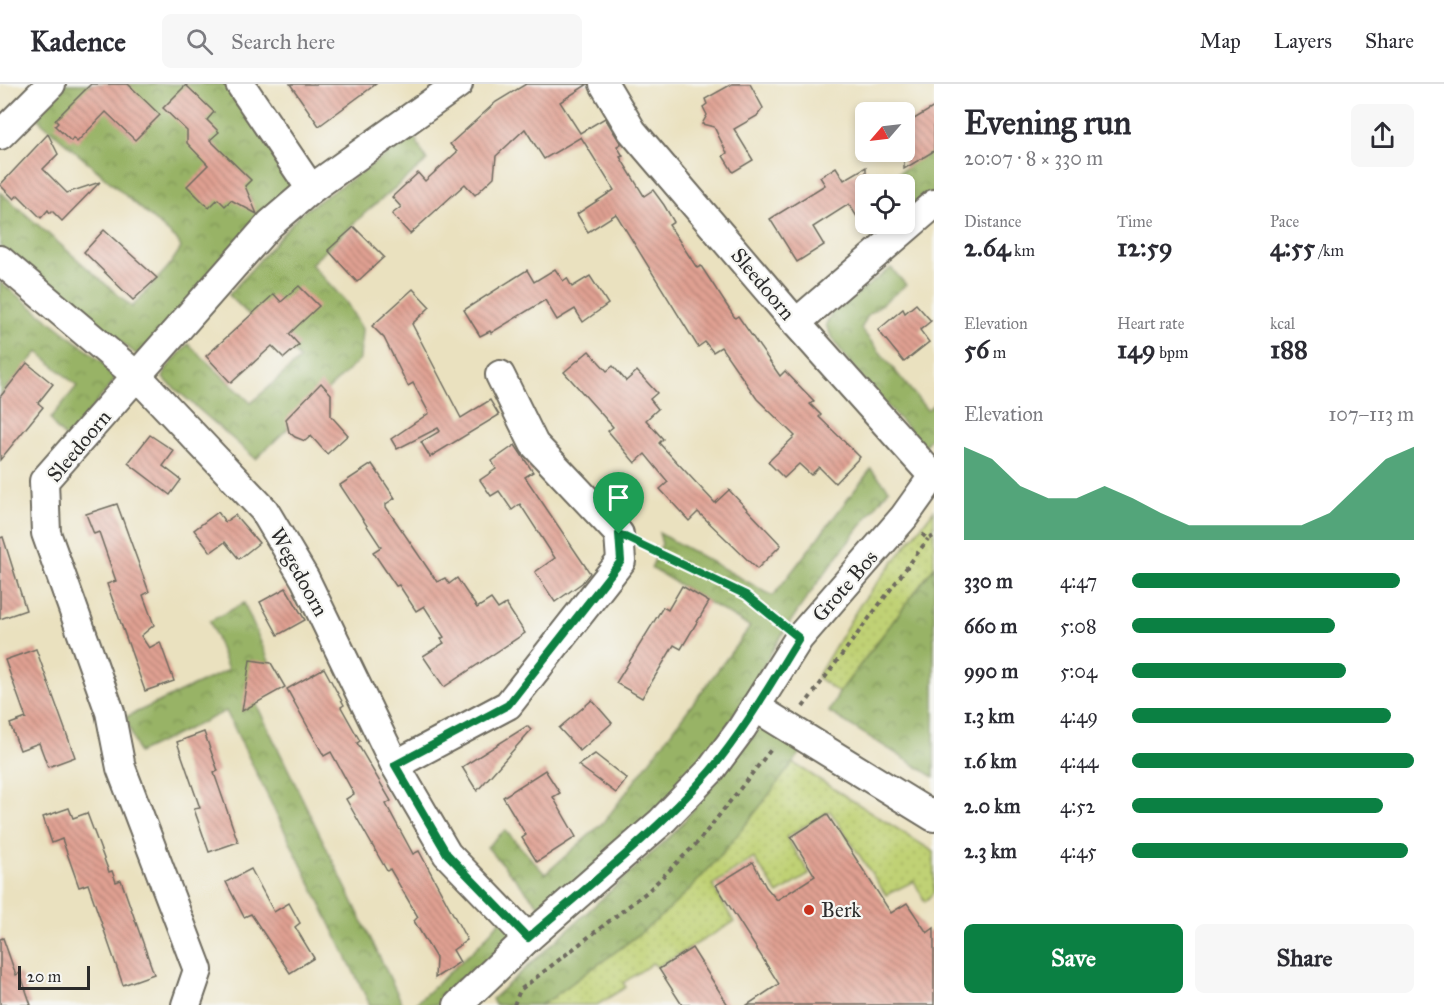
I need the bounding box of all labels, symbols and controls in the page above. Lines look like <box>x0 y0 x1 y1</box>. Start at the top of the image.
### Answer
search box <box>162 14 582 68</box>
text: Kadence <box>30 24 126 59</box>
icon: search <box>183 25 216 58</box>
text: Search here <box>231 28 335 55</box>
text: Map <box>1200 28 1241 54</box>
text: Layers <box>1274 28 1332 54</box>
text: Share <box>1365 28 1414 54</box>
north arrow <box>855 102 915 162</box>
map controls <box>855 102 915 234</box>
text: Evening run <box>964 103 1131 143</box>
button: share <box>1351 104 1414 167</box>
text: 20:07 · 8 × 330 m <box>964 146 1103 170</box>
button: locate <box>855 174 915 234</box>
text: Distance <box>964 212 1021 231</box>
text: Time <box>1117 212 1152 231</box>
text: Pace <box>1270 212 1299 231</box>
text: 2.64 <box>964 231 1011 263</box>
text: 12:59 <box>1117 231 1173 263</box>
text: 4:55 <box>1270 231 1315 263</box>
text: km <box>1011 241 1035 260</box>
text: /km <box>1315 241 1344 260</box>
street label: Sleedoorn <box>725 243 801 325</box>
text: Elevation <box>964 314 1028 333</box>
text: Heart rate <box>1117 314 1184 333</box>
text: kcal <box>1270 314 1295 333</box>
text: 56 <box>964 333 989 365</box>
text: 149 <box>1117 333 1156 365</box>
text: 188 <box>1270 333 1308 365</box>
text: m <box>989 343 1006 362</box>
text: bpm <box>1156 343 1188 362</box>
text: Elevation <box>964 402 1043 426</box>
text: 107–113 m <box>1328 402 1414 426</box>
street label: Sleedoorn <box>41 405 117 487</box>
pin <box>593 472 644 534</box>
icon: arrive <box>602 481 635 514</box>
street label: Wegedoorn <box>264 523 334 621</box>
street label: Grote Bos <box>807 545 883 627</box>
text: 330 m <box>964 569 1013 593</box>
text: 4:47 <box>1060 569 1097 593</box>
text: 660 m <box>964 614 1017 638</box>
text: 5:08 <box>1060 614 1097 638</box>
text: 990 m <box>964 659 1018 683</box>
text: 5:04 <box>1060 659 1097 683</box>
text: 1.3 km <box>964 704 1014 728</box>
text: 4:49 <box>1060 704 1098 728</box>
text: 1.6 km <box>964 749 1017 773</box>
text: 4:44 <box>1060 749 1098 773</box>
text: 2.0 km <box>964 794 1020 818</box>
text: 4:52 <box>1060 794 1095 818</box>
text: 2.3 km <box>964 839 1017 863</box>
text: 4:45 <box>1060 839 1097 863</box>
place label: Berk <box>821 897 861 923</box>
marker: Berk <box>802 903 816 917</box>
button: Save <box>964 924 1183 993</box>
button: Share <box>1195 924 1414 993</box>
scale bar <box>18 963 90 990</box>
text: 20 m <box>27 967 61 986</box>

